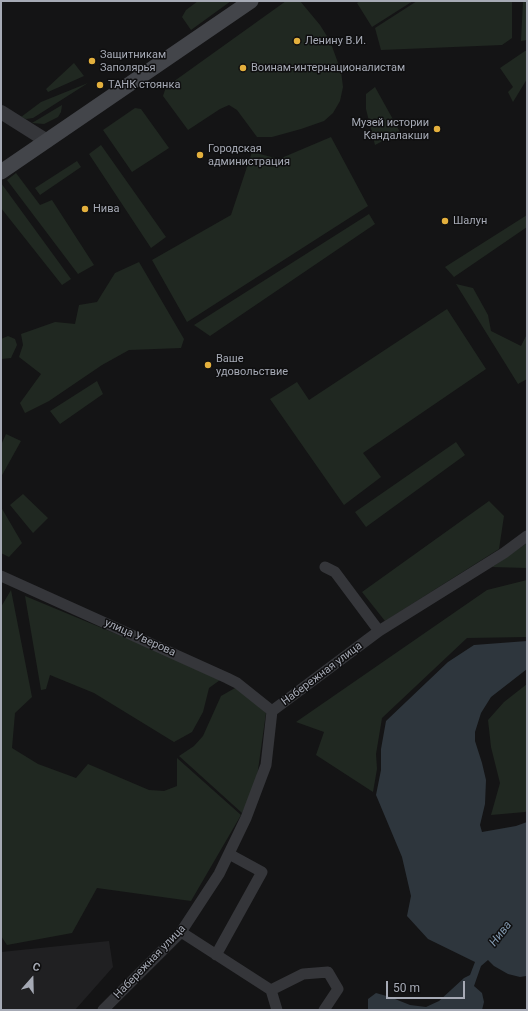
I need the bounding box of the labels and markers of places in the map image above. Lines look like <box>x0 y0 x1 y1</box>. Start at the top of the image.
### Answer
place label: Ленину В.И. <box>305 34 366 48</box>
marker: Ленину В.И. <box>292 36 302 46</box>
place label: Защитникам Заполярья <box>100 48 166 74</box>
marker: Защитникам Заполярья <box>87 56 97 66</box>
place label: Воинам-интернационалистам <box>251 61 405 75</box>
marker: Воинам-интернационалистам <box>238 63 248 73</box>
place label: ТАНК стоянка <box>108 78 180 92</box>
marker: ТАНК стоянка <box>95 80 105 90</box>
place label: Музей истории Кандалакши <box>351 116 429 142</box>
marker: Музей истории Кандалакши <box>432 124 442 134</box>
place label: Городская администрация <box>208 142 290 168</box>
marker: Городская администрация <box>195 150 205 160</box>
place label: Нива <box>93 202 119 216</box>
marker: Нива <box>80 204 90 214</box>
place label: Шалун <box>453 214 487 228</box>
marker: Шалун <box>440 216 450 226</box>
place label: Ваше удовольствие <box>216 352 288 378</box>
marker: Ваше удовольствие <box>203 360 213 370</box>

